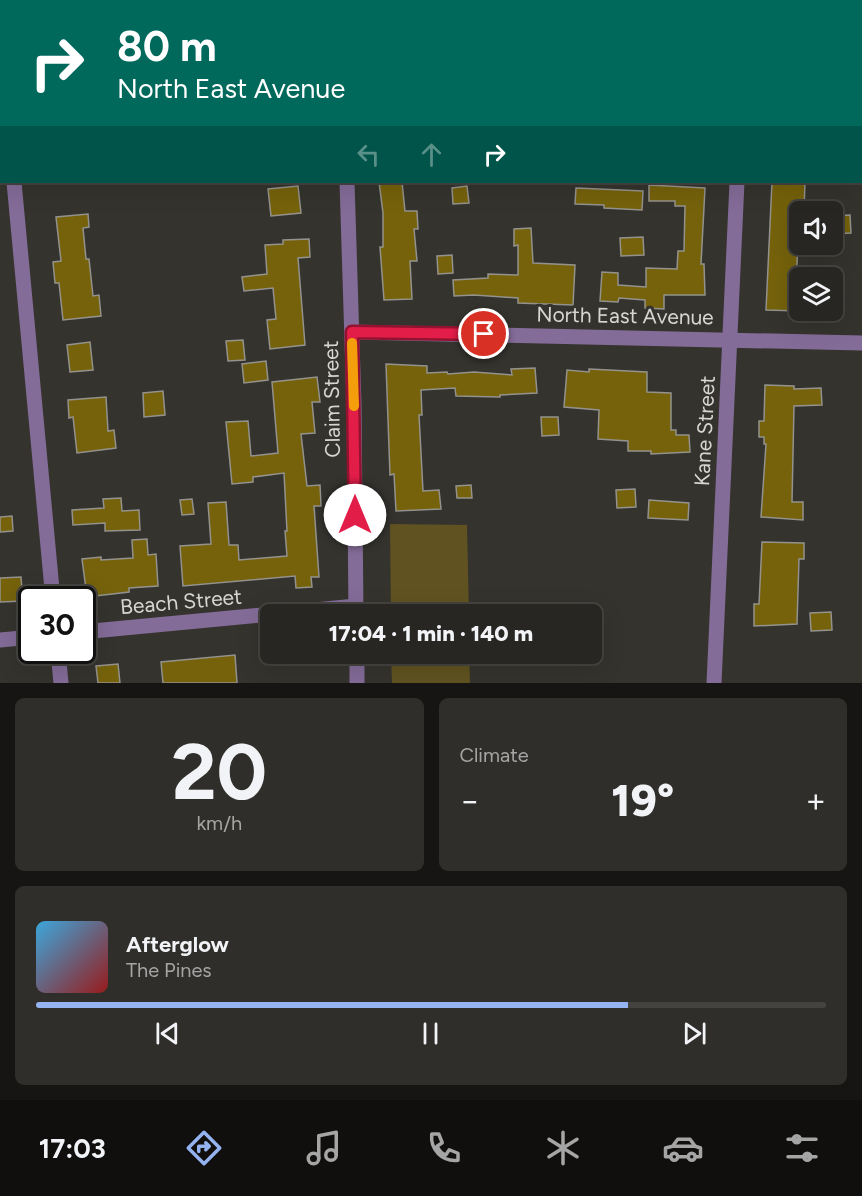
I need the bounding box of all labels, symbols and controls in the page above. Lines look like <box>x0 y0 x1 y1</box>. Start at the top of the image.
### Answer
text: 80 m <box>117 21 217 72</box>
icon: right <box>18 24 96 102</box>
text: North East Avenue <box>117 72 345 105</box>
icon: left <box>352 138 385 171</box>
icon: ahead <box>415 138 448 171</box>
icon: right <box>478 138 511 171</box>
map controls <box>789 201 843 321</box>
button: sound <box>789 201 843 255</box>
button: layers <box>789 267 843 321</box>
street label: North East Avenue <box>536 301 714 330</box>
pin <box>458 308 509 359</box>
icon: arrive <box>467 317 500 350</box>
street label: Claim Street <box>318 340 345 458</box>
street label: Kane Street <box>689 375 720 487</box>
position arrow <box>323 483 387 547</box>
street label: Beach Street <box>119 584 243 619</box>
speed limit sign: 30 <box>18 586 96 664</box>
text: 17:04 · 1 min · 140 m <box>329 620 533 647</box>
text: 20 <box>171 725 267 819</box>
text: Climate <box>460 743 529 767</box>
text: 19° <box>611 773 674 827</box>
text: − <box>460 781 480 820</box>
text: + <box>805 781 826 820</box>
text: km/h <box>196 811 242 835</box>
text: Afterglow <box>126 931 229 958</box>
text: The Pines <box>126 958 212 982</box>
icon: previous <box>151 1017 184 1050</box>
icon: pause <box>414 1017 447 1050</box>
icon: next <box>678 1017 711 1050</box>
icon: directions <box>183 1127 225 1169</box>
icon: music <box>303 1127 345 1169</box>
icon: phone <box>423 1127 465 1169</box>
icon: climate <box>542 1127 584 1169</box>
icon: car <box>662 1127 704 1169</box>
icon: filters <box>781 1127 823 1169</box>
text: 17:03 <box>39 1132 106 1165</box>

